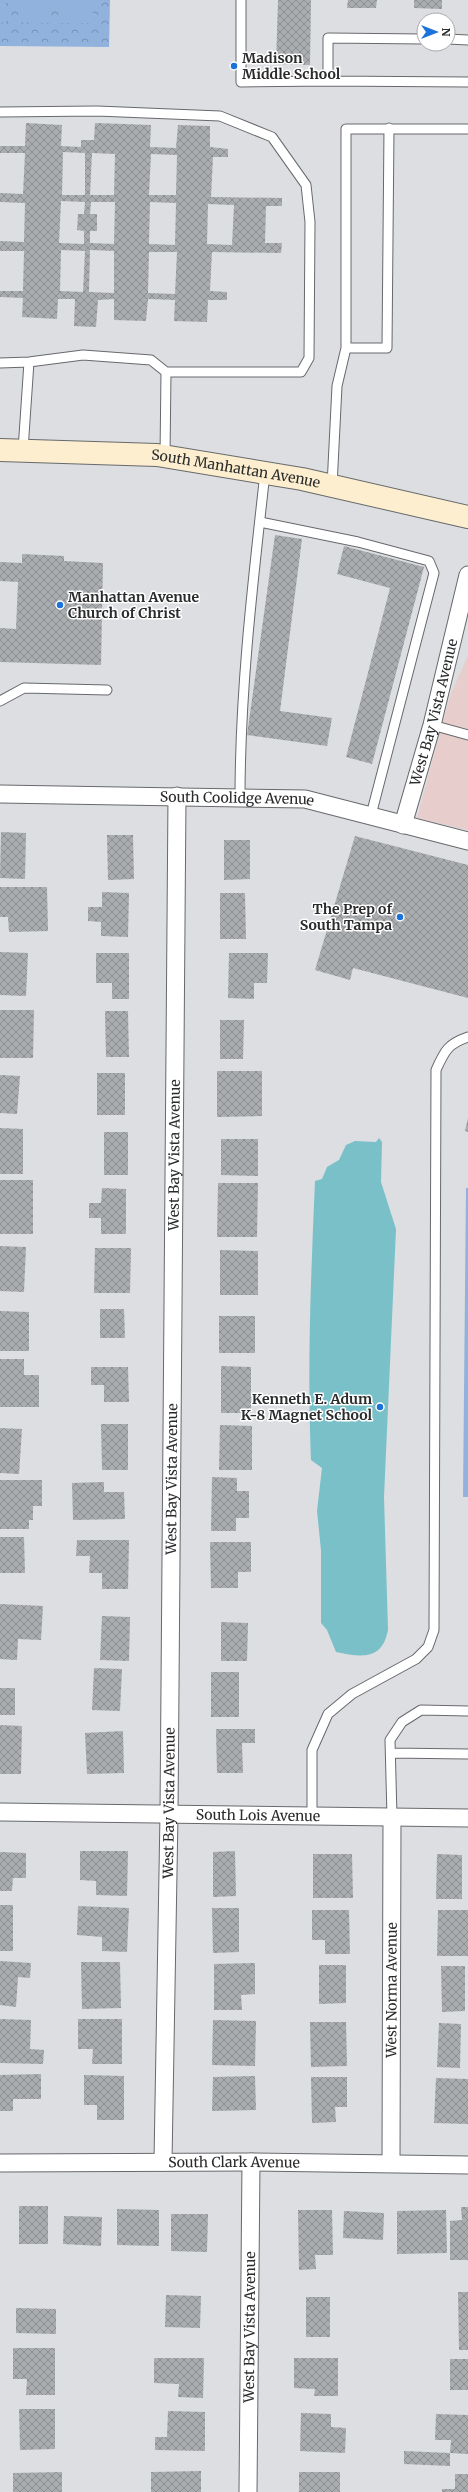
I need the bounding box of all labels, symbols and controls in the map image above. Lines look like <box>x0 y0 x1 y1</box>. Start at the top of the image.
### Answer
north arrow <box>416 12 456 52</box>
text: N <box>439 28 453 37</box>
place label: Madison Middle School <box>242 49 341 83</box>
marker: Madison Middle School <box>229 61 239 71</box>
street label: South Manhattan Avenue <box>151 446 322 492</box>
place label: Manhattan Avenue Church of Christ <box>68 588 199 622</box>
marker: Manhattan Avenue Church of Christ <box>55 600 65 610</box>
street label: West Bay Vista Avenue <box>406 637 461 789</box>
street label: South Coolidge Avenue <box>160 788 316 810</box>
place label: The Prep of South Tampa <box>300 900 392 934</box>
marker: The Prep of South Tampa <box>395 912 405 922</box>
street label: West Bay Vista Avenue <box>165 1079 184 1232</box>
place label: Kenneth E. Adum K-8 Magnet School <box>241 1390 372 1424</box>
marker: Kenneth E. Adum K-8 Magnet School <box>375 1402 385 1412</box>
street label: West Bay Vista Avenue <box>162 1403 181 1556</box>
street label: West Bay Vista Avenue <box>159 1727 179 1880</box>
street label: South Lois Avenue <box>196 1806 320 1825</box>
street label: West Norma Avenue <box>382 1922 401 2059</box>
street label: South Clark Avenue <box>168 2153 300 2172</box>
street label: West Bay Vista Avenue <box>240 2251 259 2404</box>

